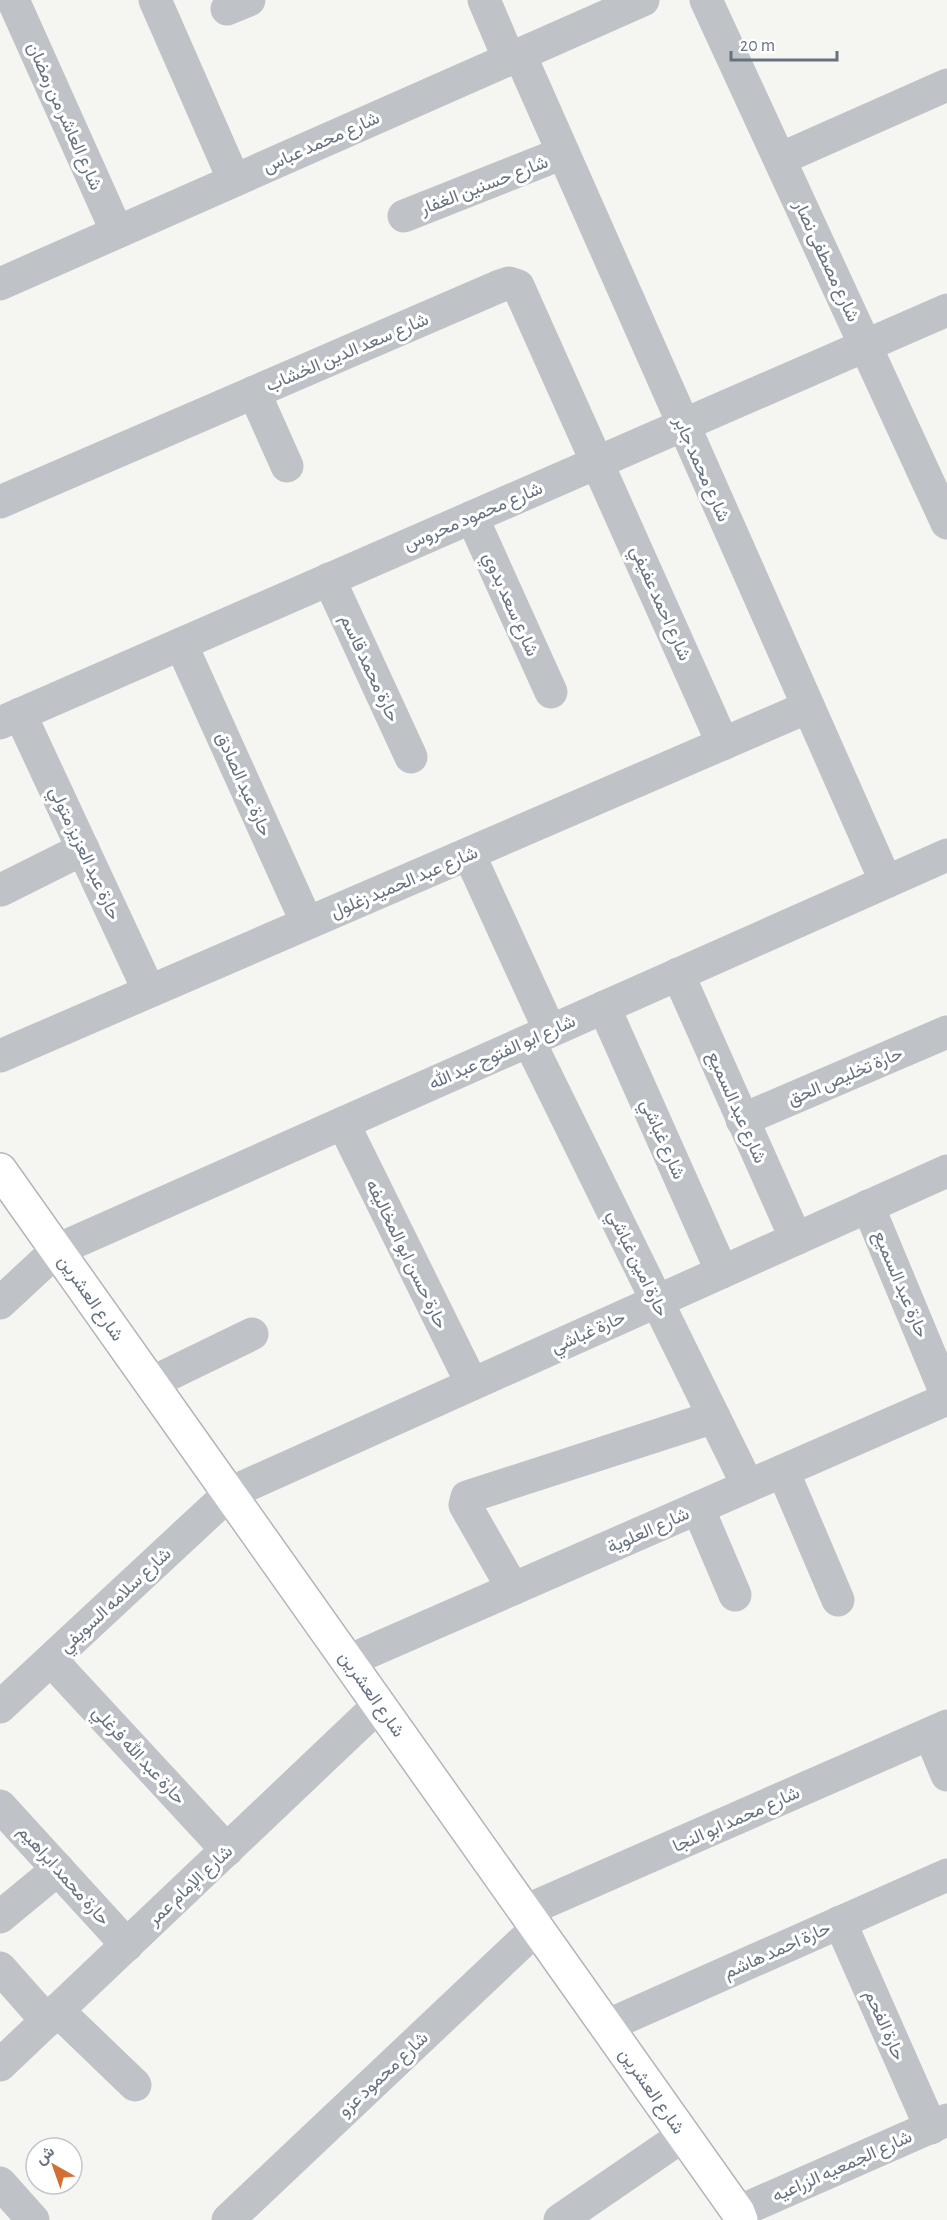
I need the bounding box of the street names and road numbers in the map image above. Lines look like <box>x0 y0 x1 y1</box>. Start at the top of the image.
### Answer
street label: شارع العاشر من رمضان <box>22 40 105 194</box>
street label: شارع محمد عباس <box>260 109 383 178</box>
street label: شارع حسنين الغفار <box>417 153 551 221</box>
street label: شارع مصطفى نصار <box>788 197 862 326</box>
street label: شارع سعد الدين الخشاب <box>264 311 432 397</box>
street label: شارع محمد جابر <box>668 413 732 525</box>
street label: شارع محمود محروس <box>401 480 546 556</box>
street label: شارع احمد عفيفي <box>622 543 693 666</box>
street label: شارع سعد بدوي <box>475 550 541 661</box>
street label: حارة محمد قاسم <box>335 612 402 726</box>
street label: حارة عبد الصادق <box>211 730 274 839</box>
street label: حارة عبد العزيز متولي <box>41 784 123 925</box>
street label: شارع عبد الحميد زغلول <box>328 844 481 924</box>
street label: شارع ابو الفتوح عبد الله <box>425 1010 579 1095</box>
street label: حارة تخليص الحق <box>785 1045 906 1110</box>
street label: شارع عبد السميع <box>702 1049 769 1167</box>
street label: شارع غباشي <box>632 1097 688 1184</box>
street label: حارة حسن ابو المخاليفه <box>361 1177 450 1332</box>
street label: حارة امين غباشي <box>599 1207 671 1322</box>
street label: حارة عبد السميع <box>868 1228 931 1341</box>
street label: شارع العشرين <box>52 1252 126 1346</box>
street label: حارة غباشي <box>549 1309 630 1362</box>
street label: شارع العلوية <box>605 1505 693 1559</box>
street label: شارع سلامه السويفي <box>57 1545 178 1660</box>
street label: شارع العشرين <box>333 1648 407 1742</box>
street label: حارة عبد الله فرغلي <box>85 1701 190 1812</box>
street label: شارع محمد ابو النجا <box>670 1784 803 1858</box>
street label: حارة محمد ابراهيم <box>12 1822 113 1930</box>
street label: شارع الإمام عمر <box>144 1842 238 1931</box>
street label: حارة احمد هاشم <box>721 1919 834 1984</box>
street label: حارة الفحم <box>859 1988 908 2064</box>
street label: شارع محمود عزو <box>335 2029 433 2122</box>
street label: شارع العشرين <box>613 2045 687 2139</box>
street label: شارع الجمعيه الزراعيه <box>770 2128 916 2208</box>

